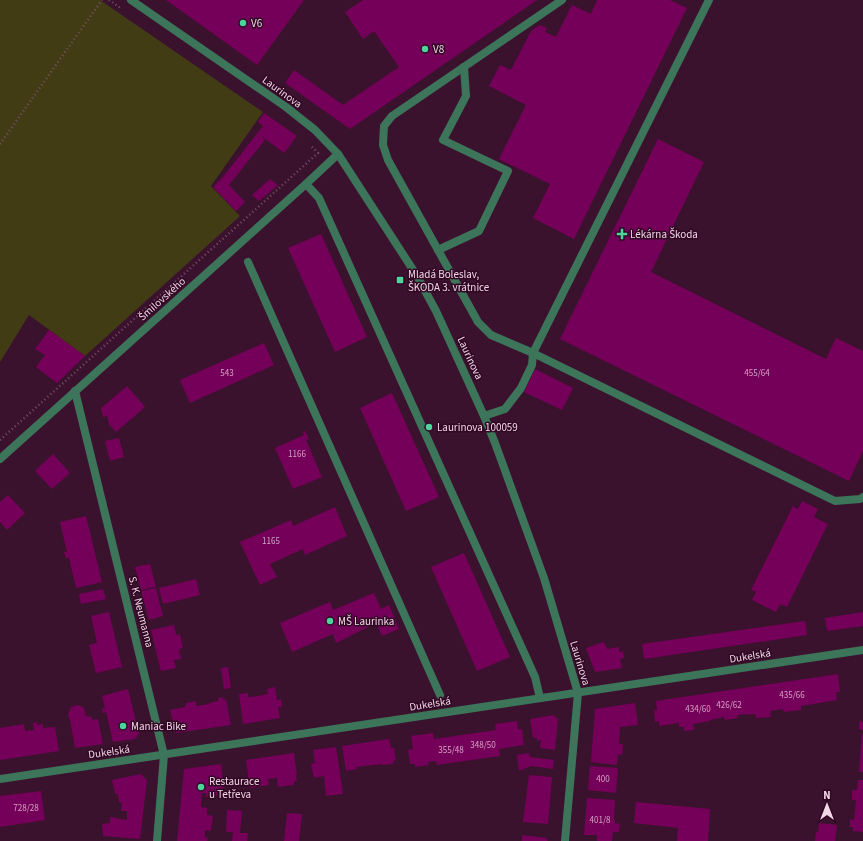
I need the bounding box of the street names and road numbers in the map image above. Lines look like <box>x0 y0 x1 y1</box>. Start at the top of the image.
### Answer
street label: Laurinova <box>259 72 305 112</box>
street label: Šmilovského <box>135 274 189 324</box>
street label: Laurinova <box>454 334 486 382</box>
street label: S. K. Neumanna <box>125 575 157 649</box>
street label: Laurinova <box>566 639 594 687</box>
street label: Dukelská <box>728 645 772 667</box>
street label: Dukelská <box>408 693 452 715</box>
street label: Dukelská <box>87 742 131 762</box>

